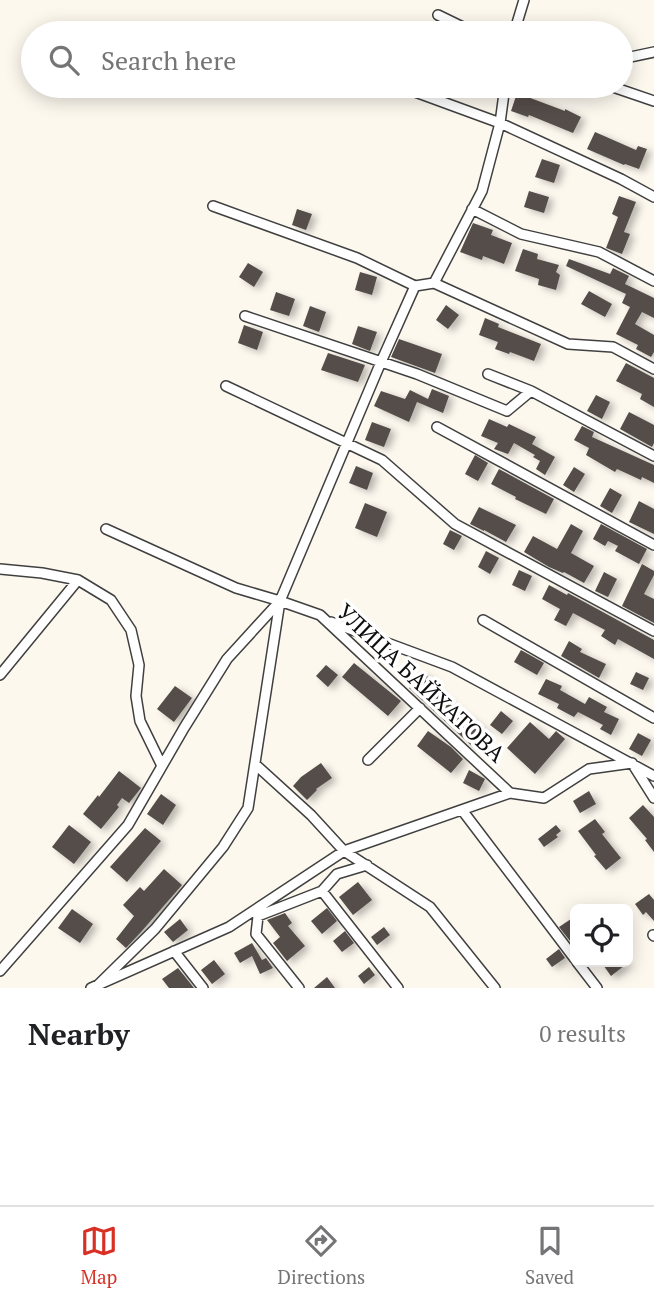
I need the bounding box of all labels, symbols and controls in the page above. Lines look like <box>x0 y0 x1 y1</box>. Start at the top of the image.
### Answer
search box <box>21 21 633 98</box>
icon: search <box>45 41 83 79</box>
text: Search here <box>101 43 236 77</box>
street label: УЛИЦА БАЙХАТОВА <box>330 596 513 769</box>
map controls <box>570 904 633 967</box>
button: locate <box>570 904 633 967</box>
text: Nearby <box>28 1014 130 1054</box>
text: 0 results <box>539 1018 626 1049</box>
tab: Map <box>80 1222 118 1289</box>
tab: Directions <box>278 1222 365 1289</box>
tab: Saved <box>525 1222 574 1289</box>

